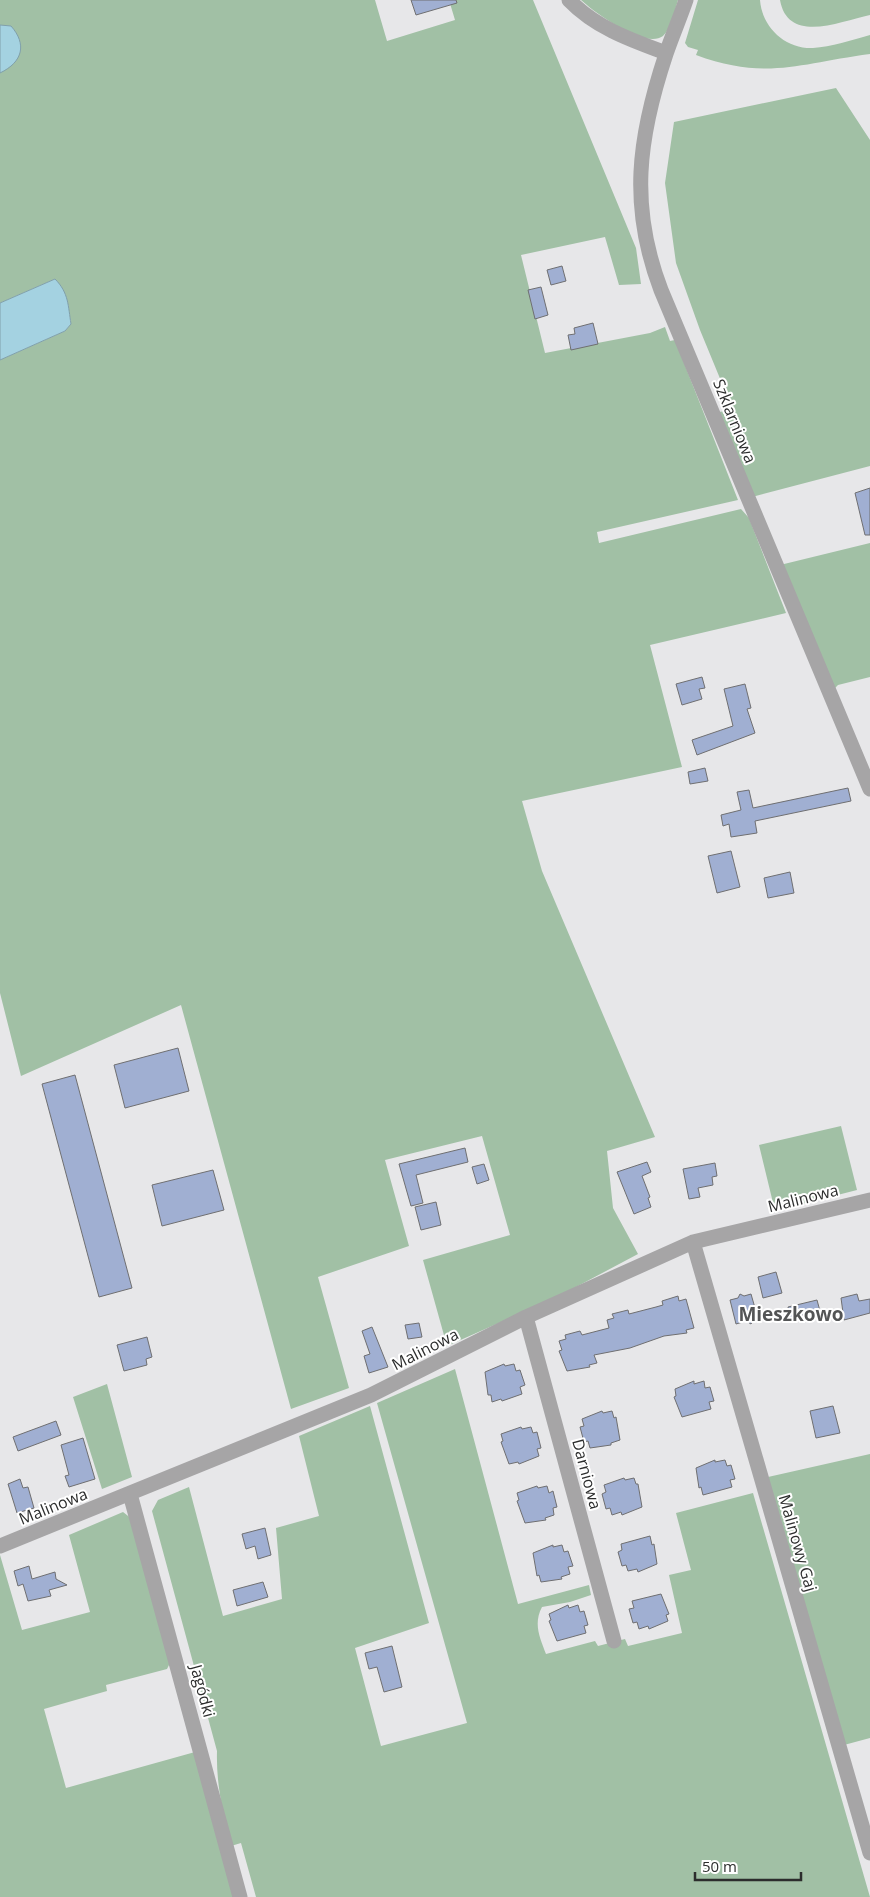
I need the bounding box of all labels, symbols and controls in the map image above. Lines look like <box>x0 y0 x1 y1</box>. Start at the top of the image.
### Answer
street label: Szklarniowa <box>708 376 762 466</box>
street label: Malinowa <box>765 1179 841 1217</box>
district label: Mieszkowo <box>738 1301 844 1327</box>
street label: Malinowa <box>388 1323 462 1375</box>
street label: Darniowa <box>567 1436 607 1512</box>
street label: Malinowa <box>15 1482 91 1530</box>
street label: Malinowy Gaj <box>774 1492 822 1594</box>
street label: Jagódki <box>185 1660 221 1720</box>
scale bar <box>695 1850 801 1882</box>
text: 50 m <box>702 1856 737 1876</box>

